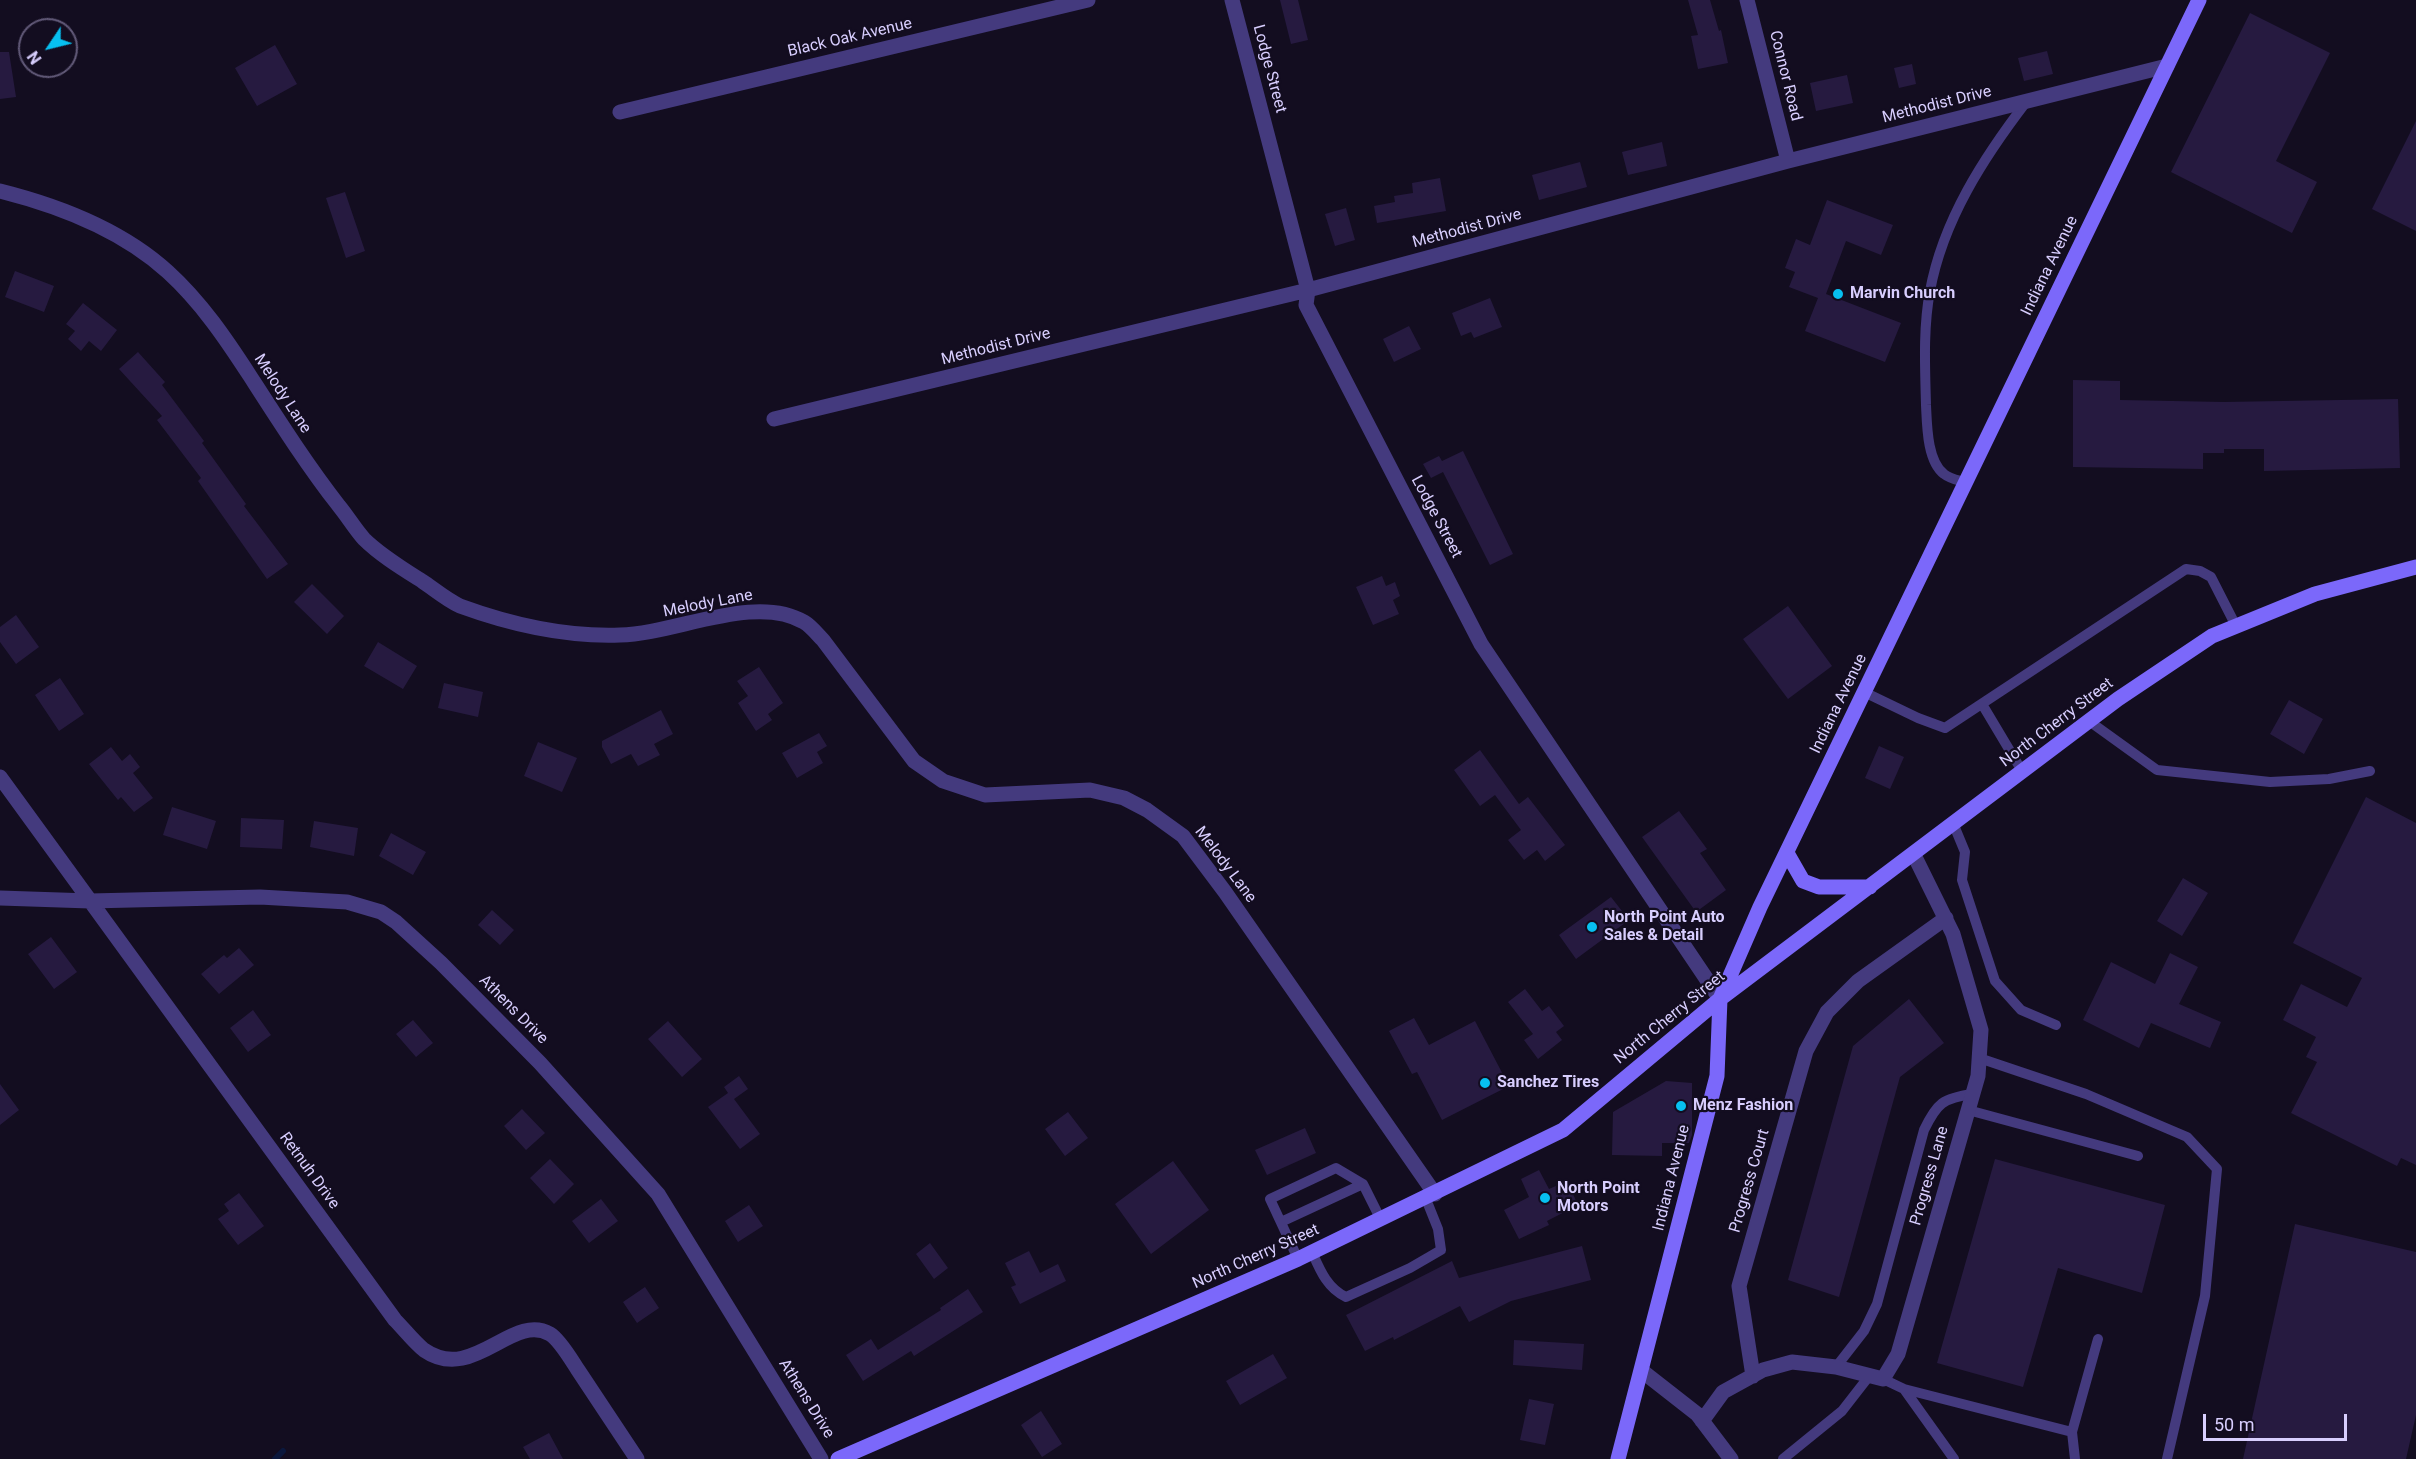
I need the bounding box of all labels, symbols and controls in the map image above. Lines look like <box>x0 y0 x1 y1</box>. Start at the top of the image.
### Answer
street label: Black Oak Avenue <box>786 14 914 62</box>
north arrow <box>18 18 78 78</box>
street label: Lodge Street <box>1248 23 1290 115</box>
street label: Connor Road <box>1765 29 1805 123</box>
text: N <box>23 47 46 68</box>
street label: Methodist Drive <box>1880 82 1994 128</box>
street label: Methodist Drive <box>1410 205 1524 253</box>
street label: Indiana Avenue <box>2018 213 2082 319</box>
place label: Marvin Church <box>1850 284 1955 304</box>
marker: Marvin Church <box>1831 287 1845 301</box>
street label: Methodist Drive <box>939 324 1053 370</box>
street label: Melody Lane <box>249 351 315 437</box>
street label: Lodge Street <box>1406 473 1466 561</box>
street label: Melody Lane <box>662 586 754 622</box>
street label: Indiana Avenue <box>1807 651 1871 757</box>
street label: North Cherry Street <box>1997 674 2117 772</box>
street label: Melody Lane <box>1190 823 1260 907</box>
place label: North Point Auto Sales & Detail <box>1604 908 1725 946</box>
marker: North Point Auto Sales & Detail <box>1585 920 1599 934</box>
street label: North Cherry Street <box>1611 967 1729 1069</box>
street label: Athens Drive <box>474 971 552 1049</box>
place label: Sanchez Tires <box>1497 1073 1599 1093</box>
marker: Sanchez Tires <box>1478 1076 1492 1090</box>
place label: Menz Fashion <box>1693 1096 1793 1116</box>
marker: Menz Fashion <box>1674 1099 1688 1113</box>
street label: Indiana Avenue <box>1650 1123 1694 1233</box>
street label: Progress Lane <box>1907 1124 1953 1228</box>
street label: Progress Court <box>1726 1127 1774 1235</box>
street label: Retnuh Drive <box>275 1129 343 1213</box>
place label: North Point Motors <box>1557 1179 1640 1217</box>
marker: North Point Motors <box>1538 1191 1552 1205</box>
street label: North Cherry Street <box>1190 1220 1322 1294</box>
street label: Athens Drive <box>774 1356 838 1442</box>
scale bar <box>2206 1402 2350 1440</box>
text: 50 m <box>2214 1414 2254 1435</box>

